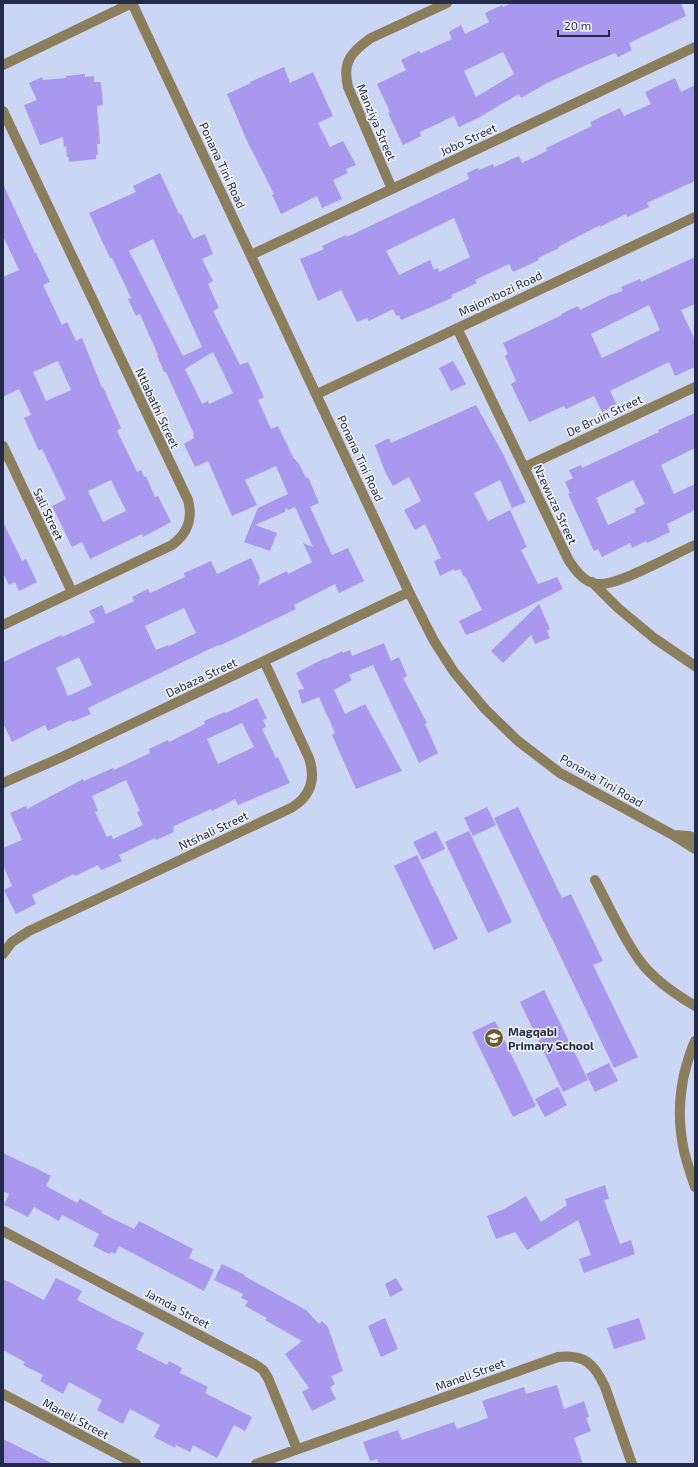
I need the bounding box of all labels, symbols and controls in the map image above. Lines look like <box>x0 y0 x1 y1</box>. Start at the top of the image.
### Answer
scale bar <box>558 12 609 38</box>
text: 20 m <box>564 18 591 32</box>
street label: Manziya Street <box>355 81 400 163</box>
street label: Ponana Tini Road <box>197 120 249 210</box>
street label: Jobo Street <box>438 120 499 158</box>
street label: Majombozi Road <box>456 268 544 319</box>
street label: Ntlabathi Street <box>133 366 183 451</box>
street label: De Bruin Street <box>564 391 645 439</box>
street label: Ponana Tini Road <box>335 413 387 503</box>
street label: Nzewuza Street <box>531 462 581 547</box>
street label: Sali Street <box>31 486 67 543</box>
street label: Dabaza Street <box>163 654 239 700</box>
street label: Ponana Tini Road <box>558 751 646 809</box>
street label: Ntshali Street <box>176 808 250 852</box>
place label: Magqabi Primary School <box>508 1024 594 1053</box>
school or university icon: Magqabi Primary School <box>483 1027 505 1049</box>
street label: Jamda Street <box>144 1285 213 1331</box>
street label: Maneli Street <box>433 1355 507 1393</box>
street label: Maneli Street <box>40 1395 112 1442</box>

